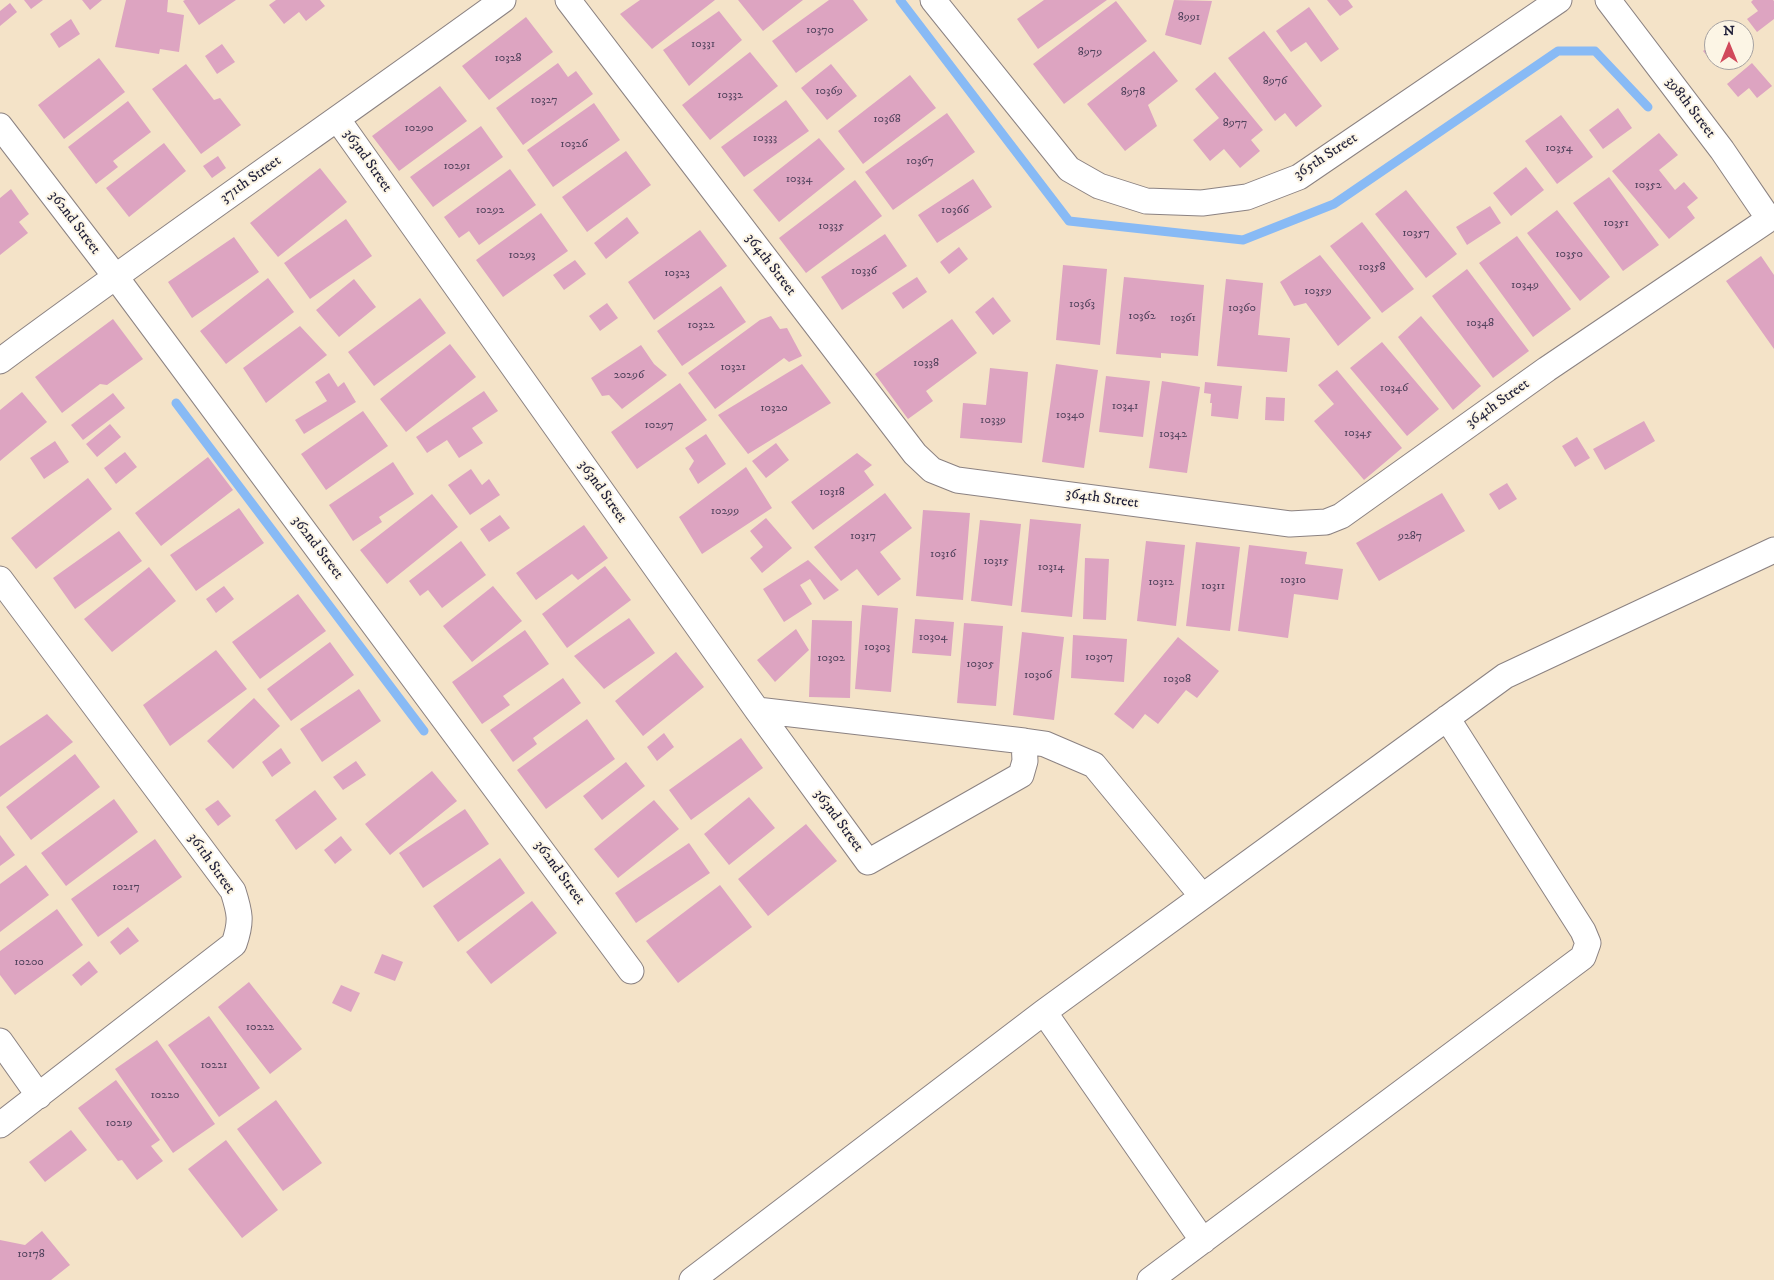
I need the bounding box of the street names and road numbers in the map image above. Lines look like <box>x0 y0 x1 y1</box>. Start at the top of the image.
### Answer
street label: 398th Street <box>1661 74 1719 142</box>
street label: 363nd Street <box>339 126 395 196</box>
street label: 365th Street <box>1291 130 1361 184</box>
street label: 371th Street <box>217 152 285 208</box>
street label: 362nd Street <box>44 188 104 258</box>
street label: 364th Street <box>741 230 799 300</box>
street label: 364th Street <box>1463 376 1533 432</box>
street label: 363nd Street <box>574 457 630 527</box>
street label: 364th Street <box>1064 485 1140 513</box>
street label: 362nd Street <box>287 513 347 583</box>
street label: 363nd Street <box>809 786 867 856</box>
street label: 361th Street <box>183 830 239 898</box>
street label: 362nd Street <box>530 837 588 909</box>

